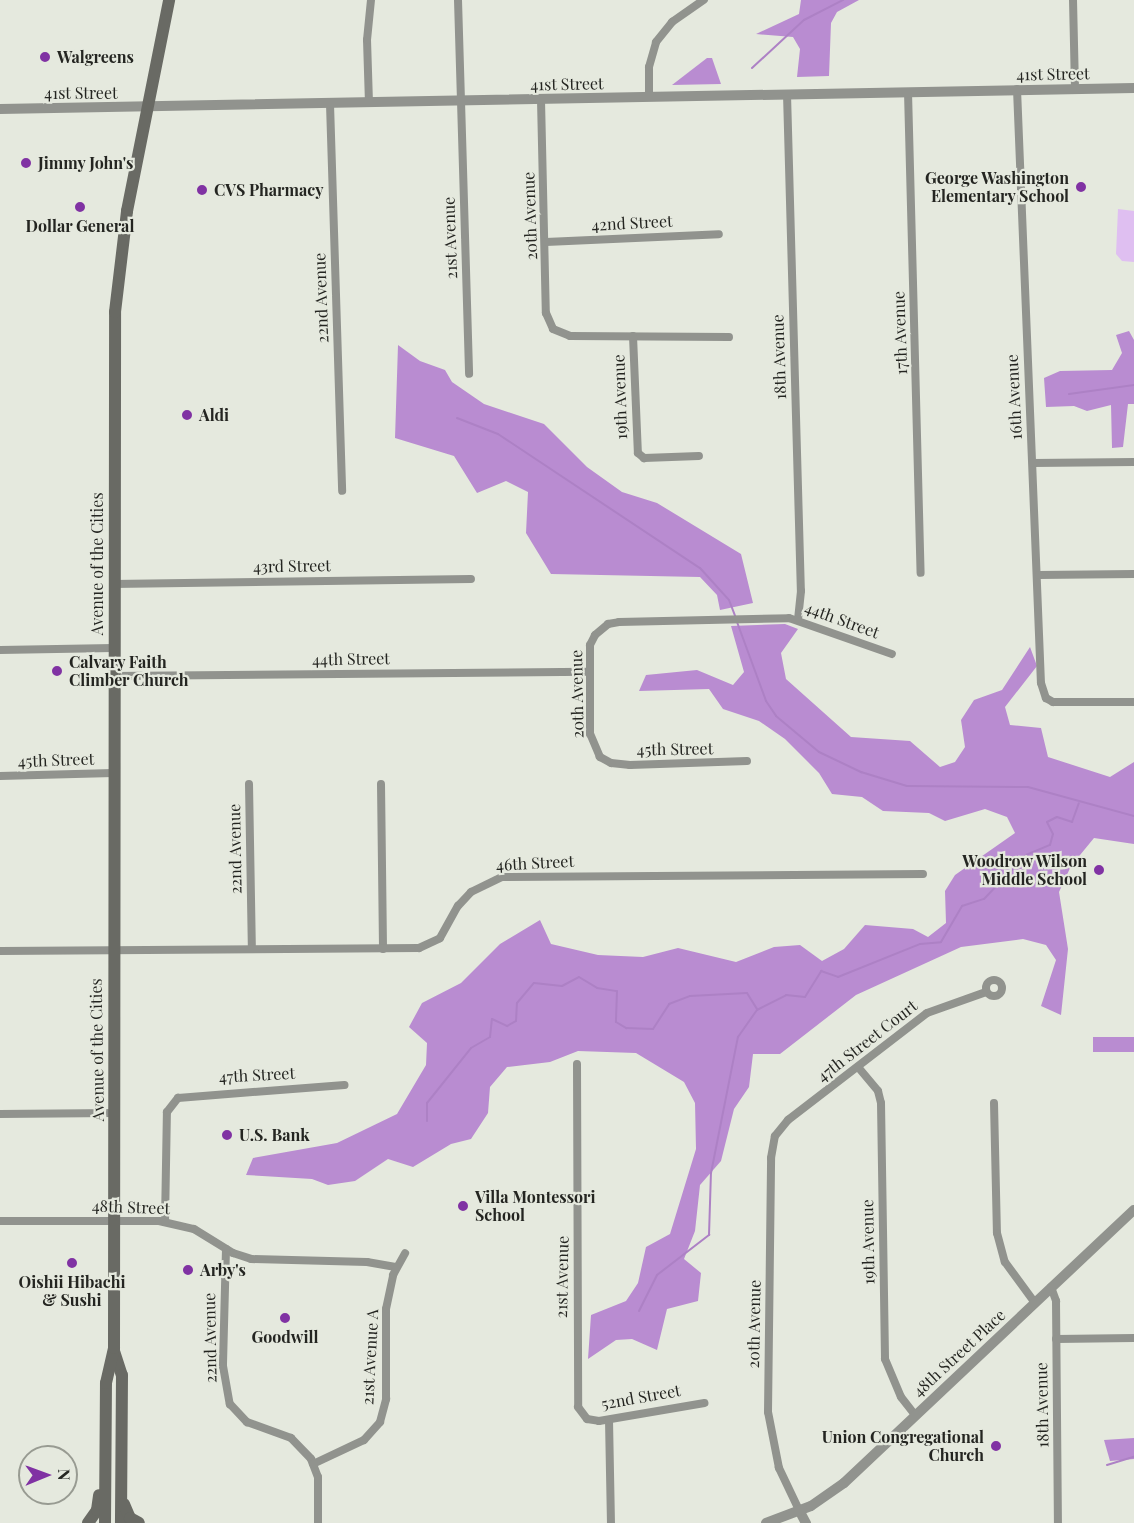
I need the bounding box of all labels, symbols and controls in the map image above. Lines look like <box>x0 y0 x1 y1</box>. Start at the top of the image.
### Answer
place label: Walgreens <box>57 47 134 67</box>
marker: Walgreens <box>38 50 52 64</box>
street label: 41st Street <box>1016 64 1090 84</box>
street label: 41st Street <box>530 74 604 94</box>
street label: 41st Street <box>44 83 118 103</box>
place label: Jimmy John's <box>38 153 134 173</box>
marker: Jimmy John's <box>19 156 33 170</box>
place label: George Washington Elementary School <box>924 168 1069 206</box>
street label: 20th Avenue <box>519 171 541 261</box>
place label: CVS Pharmacy <box>214 180 323 200</box>
marker: George Washington Elementary School <box>1074 180 1088 194</box>
marker: CVS Pharmacy <box>195 183 209 197</box>
street label: 21st Avenue <box>439 196 461 280</box>
marker: Dollar General <box>73 200 87 214</box>
street label: 42nd Street <box>591 211 673 235</box>
place label: Dollar General <box>25 216 135 236</box>
street label: 22nd Avenue <box>310 252 332 344</box>
street label: 17th Avenue <box>889 291 911 375</box>
street label: 18th Avenue <box>768 314 790 400</box>
street label: 19th Avenue <box>609 354 631 440</box>
street label: 16th Avenue <box>1002 354 1026 440</box>
place label: Aldi <box>199 405 229 425</box>
marker: Aldi <box>180 408 194 422</box>
street label: Avenue of the Cities <box>87 492 107 636</box>
street label: 43rd Street <box>253 556 331 576</box>
street label: 44th Street <box>802 598 882 642</box>
street label: 44th Street <box>312 649 390 669</box>
street label: 20th Avenue <box>567 649 587 739</box>
place label: Calvary Faith Climber Church <box>69 652 189 690</box>
marker: Calvary Faith Climber Church <box>50 664 64 678</box>
street label: 45th Street <box>637 739 713 759</box>
street label: 45th Street <box>17 749 95 771</box>
street label: 22nd Avenue <box>225 803 245 895</box>
street label: 46th Street <box>495 851 575 875</box>
place label: Woodrow Wilson Middle School <box>961 851 1087 889</box>
marker: Woodrow Wilson Middle School <box>1092 863 1106 877</box>
street label: Avenue of the Cities <box>86 978 108 1122</box>
street label: 47th Street Court <box>813 996 921 1086</box>
street label: 47th Street <box>218 1063 296 1087</box>
place label: U.S. Bank <box>239 1125 310 1145</box>
marker: U.S. Bank <box>220 1128 234 1142</box>
place label: Villa Montessori School <box>475 1187 596 1225</box>
street label: 48th Street <box>92 1196 170 1218</box>
marker: Villa Montessori School <box>456 1199 470 1213</box>
street label: 19th Avenue <box>858 1199 878 1285</box>
street label: 21st Avenue <box>552 1235 572 1319</box>
marker: Oishii Hibachi & Sushi <box>65 1256 79 1270</box>
place label: Arby's <box>200 1260 246 1280</box>
marker: Arby's <box>181 1263 195 1277</box>
place label: Oishii Hibachi & Sushi <box>19 1272 125 1310</box>
street label: 20th Avenue <box>744 1279 764 1369</box>
street label: 22nd Avenue <box>200 1292 220 1384</box>
street label: 48th Street Place <box>909 1305 1009 1401</box>
street label: 21st Avenue A <box>358 1308 382 1406</box>
marker: Goodwill <box>278 1311 292 1325</box>
place label: Goodwill <box>251 1327 319 1347</box>
street label: 18th Avenue <box>1032 1362 1052 1448</box>
street label: 52nd Street <box>600 1381 682 1413</box>
place label: Union Congregational Church <box>822 1427 984 1465</box>
marker: Union Congregational Church <box>989 1439 1003 1453</box>
north arrow <box>18 1445 78 1505</box>
text: N <box>54 1469 75 1481</box>

